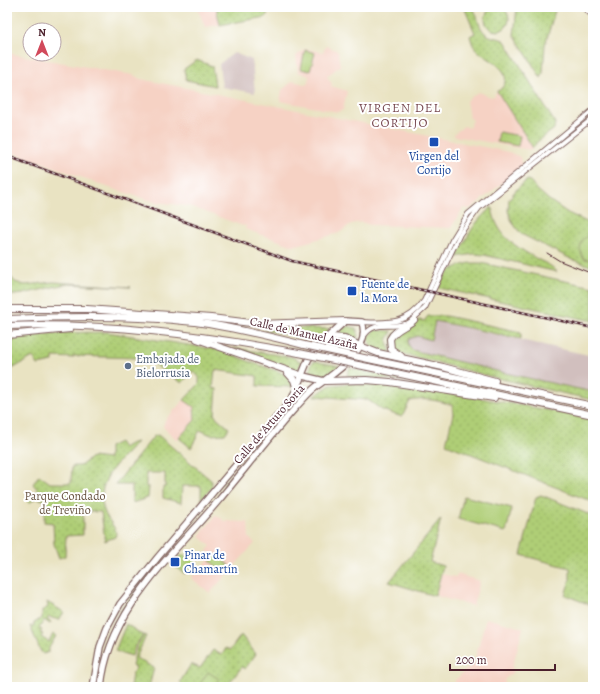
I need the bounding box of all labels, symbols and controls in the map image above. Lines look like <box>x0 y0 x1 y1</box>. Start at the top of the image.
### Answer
north arrow <box>22 22 62 62</box>
text: N <box>38 25 46 40</box>
district label: VIRGEN DEL CORTIJO <box>358 99 441 131</box>
marker: Virgen del Cortijo <box>428 136 440 148</box>
place label: Virgen del Cortijo <box>408 148 459 178</box>
place label: Fuente de la Mora <box>361 276 409 306</box>
marker: Fuente de la Mora <box>346 285 358 297</box>
street label: Calle de Manuel Azaña <box>248 313 360 353</box>
place label: Embajada de Bielorrusia <box>136 351 199 381</box>
marker: Embajada de Bielorrusia <box>123 361 133 371</box>
street label: Calle de Arturo Soria <box>230 380 309 467</box>
park label: Parque Condado de Treviño <box>24 488 106 518</box>
place label: Pinar de Chamartín <box>184 547 238 577</box>
marker: Pinar de Chamartín <box>169 556 181 568</box>
scale bar <box>450 646 555 672</box>
text: 200 m <box>456 652 487 668</box>

